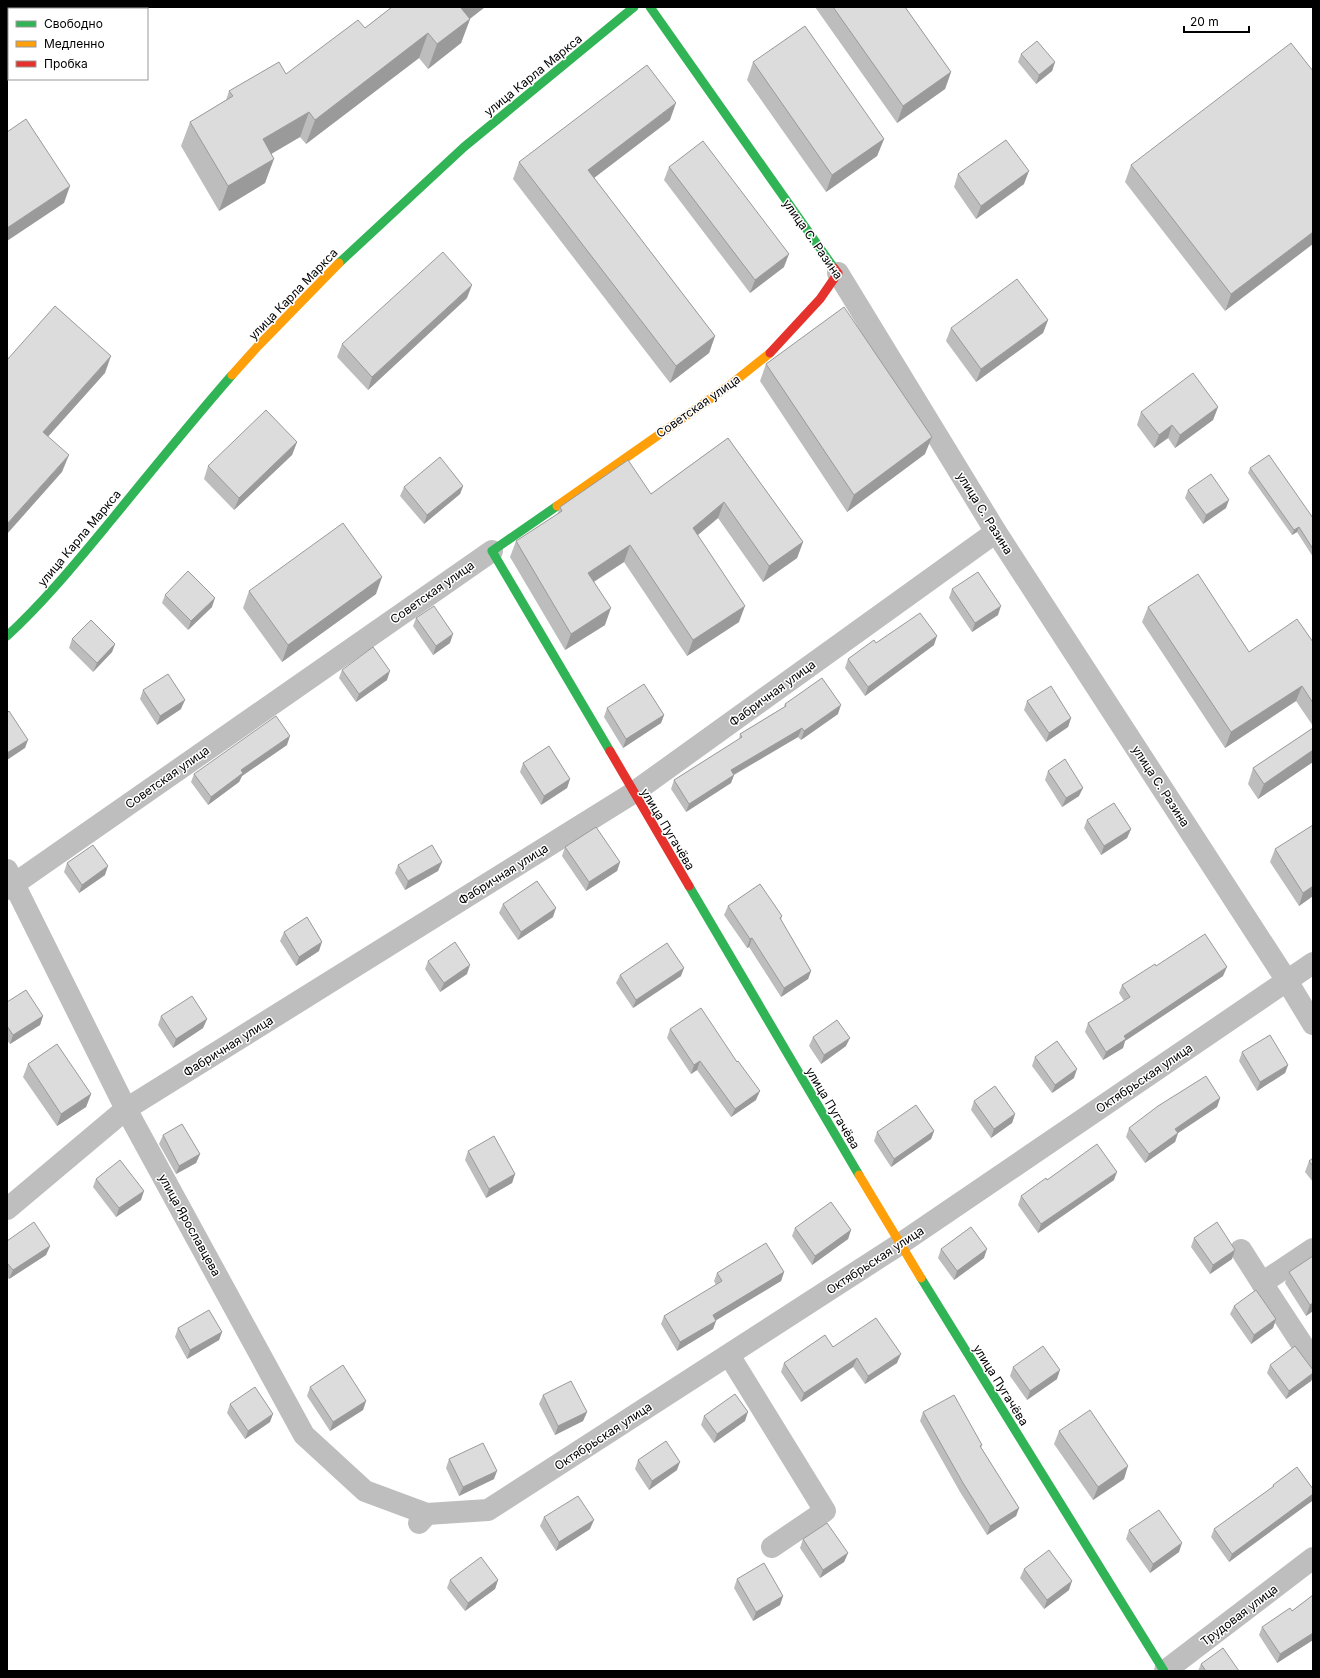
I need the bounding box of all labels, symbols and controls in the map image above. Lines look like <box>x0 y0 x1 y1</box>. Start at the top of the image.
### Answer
legend <box>8 8 148 80</box>
scale bar <box>1184 8 1249 34</box>
text: 20 m <box>1190 14 1219 29</box>
text: Свободно <box>44 16 103 31</box>
street label: улица Карла Маркса <box>481 31 585 119</box>
text: Медленно <box>44 36 105 51</box>
text: Пробка <box>44 56 88 71</box>
street label: улица С. Разина <box>780 196 846 282</box>
street label: улица Карла Маркса <box>245 245 341 343</box>
street label: Советская улица <box>653 371 743 441</box>
street label: улица С. Разина <box>954 469 1016 557</box>
street label: улица Карла Маркса <box>34 487 124 589</box>
street label: Советская улица <box>387 557 477 627</box>
street label: Фабричная улица <box>726 657 818 729</box>
street label: Советская улица <box>122 742 212 812</box>
street label: улица С. Разина <box>1129 742 1193 830</box>
street label: улица Пугачёва <box>638 785 698 873</box>
street label: Фабричная улица <box>455 840 551 908</box>
street label: Фабричная улица <box>180 1012 276 1080</box>
street label: Октябрьская улица <box>1093 1040 1195 1116</box>
street label: улица Пугачёва <box>803 1064 863 1152</box>
street label: улица Ярославцева <box>156 1171 224 1279</box>
street label: Октябрьская улица <box>823 1223 927 1297</box>
street label: улица Пугачёва <box>970 1342 1032 1428</box>
street label: Октябрьская улица <box>551 1399 655 1473</box>
street label: Трудовая улица <box>1197 1581 1281 1649</box>

